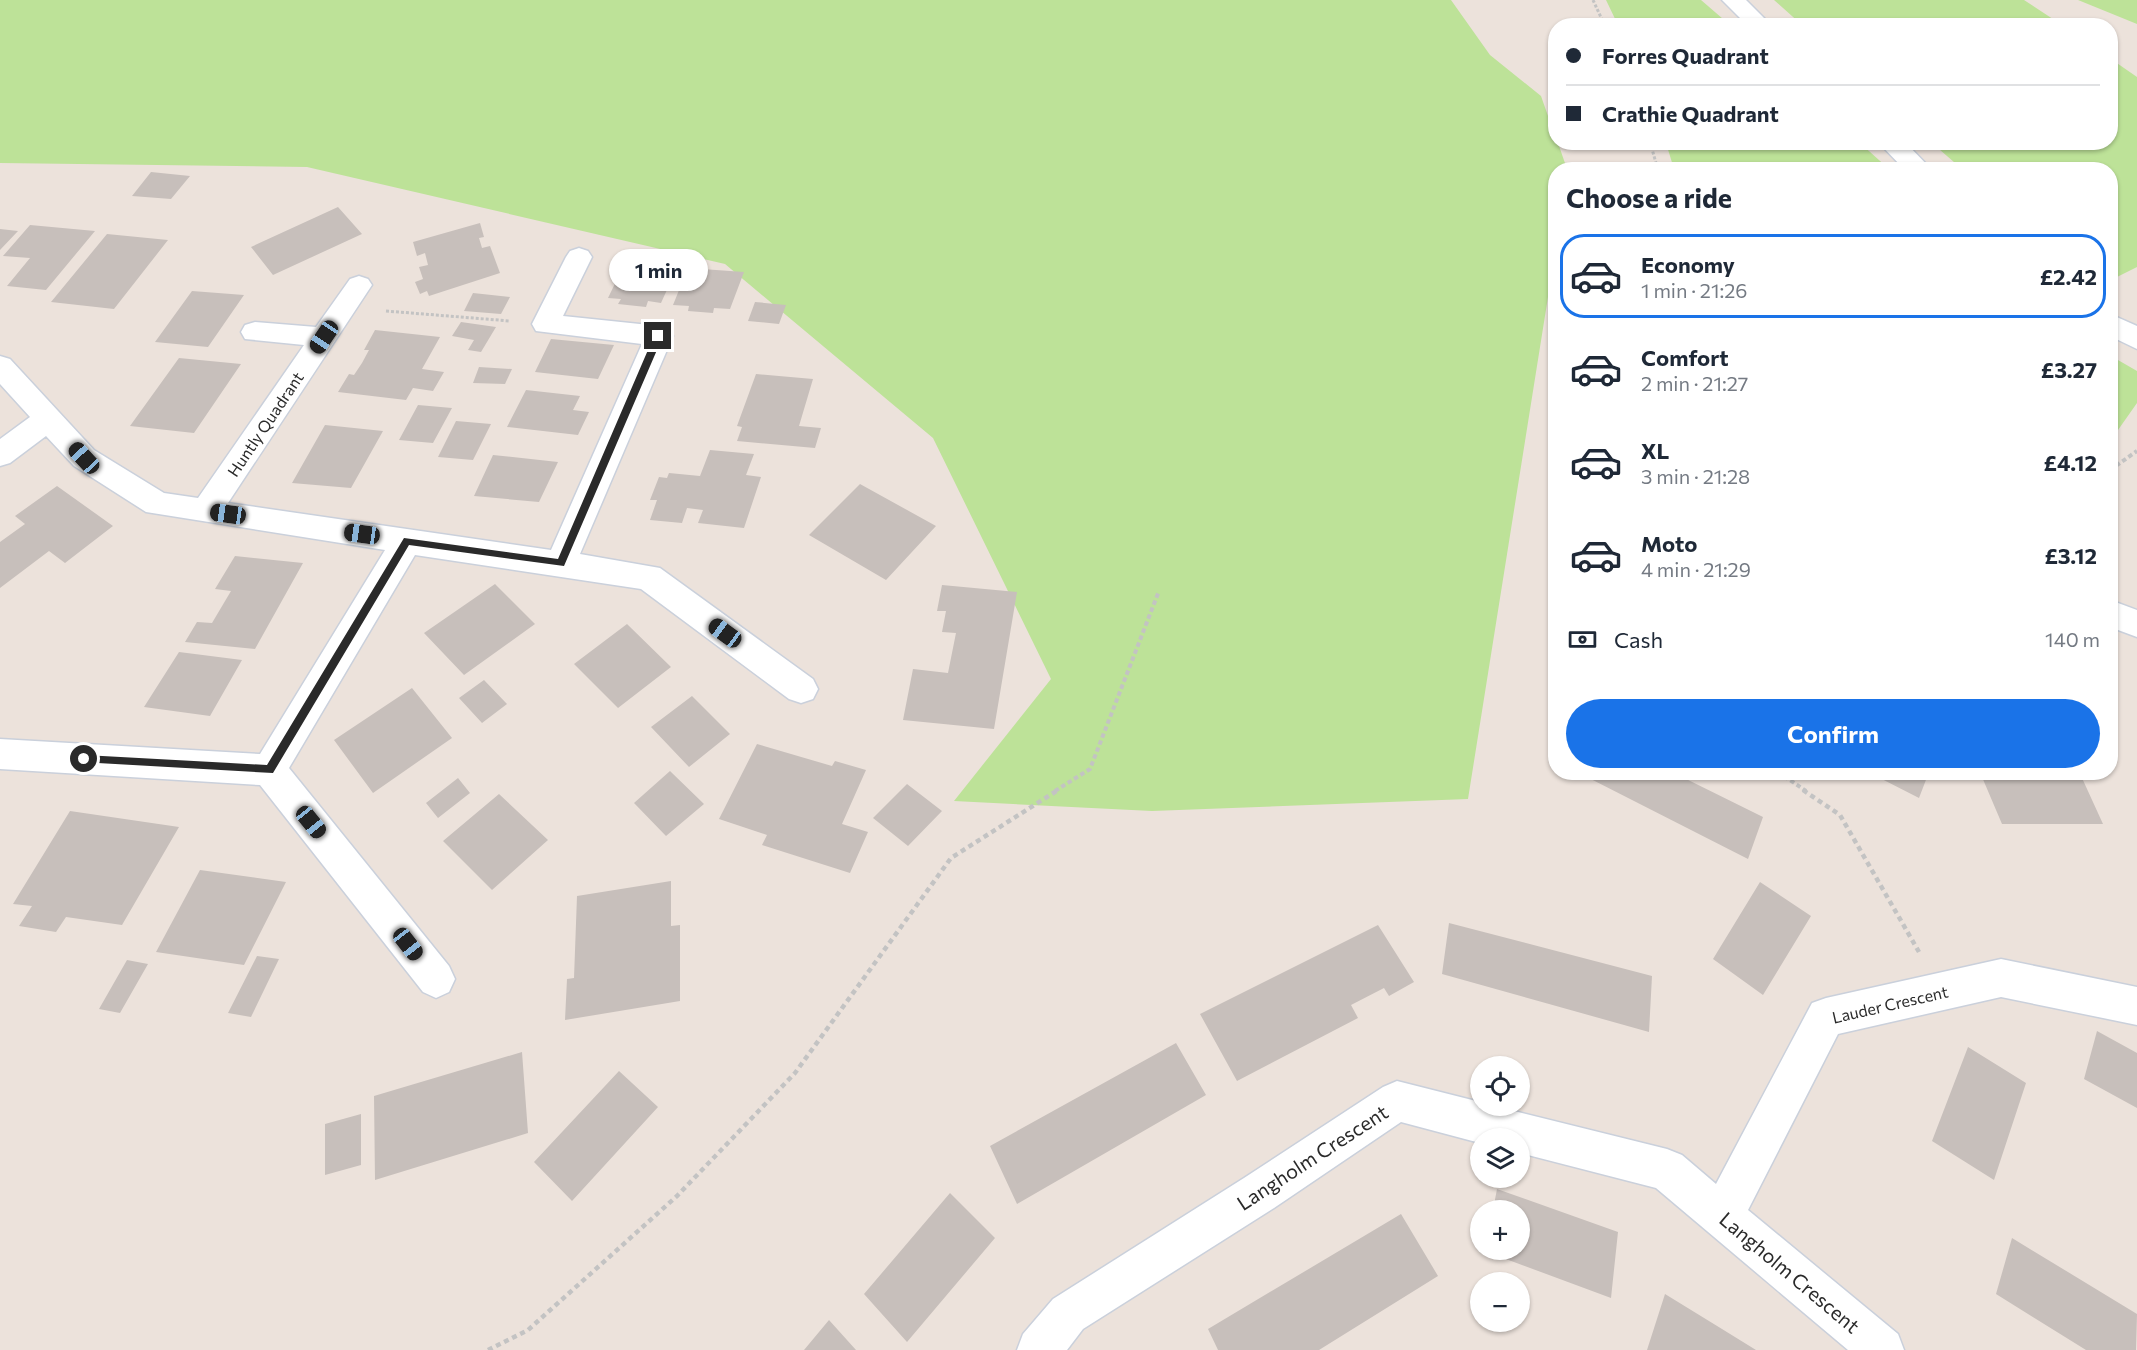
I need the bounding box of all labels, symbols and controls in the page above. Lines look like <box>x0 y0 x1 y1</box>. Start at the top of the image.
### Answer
text: Forres Quadrant <box>1602 42 1769 69</box>
text: Crathie Quadrant <box>1602 100 1779 127</box>
text: Choose a ride <box>1566 181 1732 214</box>
callout: 1 min <box>608 249 708 291</box>
icon: car <box>1569 249 1623 303</box>
text: Economy <box>1641 251 1735 278</box>
text: 1 min <box>635 258 682 282</box>
text: £2.42 <box>2040 263 2097 290</box>
text: 1 min · 21:26 <box>1641 278 1747 302</box>
car <box>306 317 342 357</box>
route end <box>644 322 671 349</box>
icon: car <box>1569 342 1623 396</box>
text: Comfort <box>1641 344 1729 371</box>
text: £3.27 <box>2041 356 2097 383</box>
street label: Huntly Quadrant <box>223 368 307 480</box>
text: 2 min · 21:27 <box>1641 371 1748 395</box>
icon: car <box>1569 435 1623 489</box>
text: XL <box>1641 437 1669 464</box>
car <box>65 439 103 477</box>
text: £4.12 <box>2044 449 2097 476</box>
text: 3 min · 21:28 <box>1641 464 1750 488</box>
car <box>209 503 247 525</box>
car <box>343 523 381 545</box>
icon: car <box>1569 528 1623 582</box>
text: Moto <box>1641 530 1697 557</box>
text: £3.12 <box>2044 542 2097 569</box>
text: 4 min · 21:29 <box>1641 557 1751 581</box>
car <box>705 615 745 651</box>
icon: cash <box>1566 623 1599 656</box>
text: Cash <box>1614 626 1663 653</box>
text: 140 m <box>2045 627 2100 651</box>
button: Confirm <box>1566 699 2100 768</box>
route start <box>70 745 97 772</box>
car <box>293 802 329 842</box>
car <box>390 924 426 964</box>
street label: Lauder Crescent <box>1830 981 1950 1027</box>
map controls <box>1470 1056 1530 1332</box>
button: locate <box>1470 1056 1530 1116</box>
street label: Langholm Crescent <box>1232 1099 1392 1215</box>
button: layers <box>1470 1128 1530 1188</box>
button: + <box>1470 1200 1530 1260</box>
street label: Langholm Crescent <box>1715 1207 1865 1337</box>
button: − <box>1470 1272 1530 1332</box>

